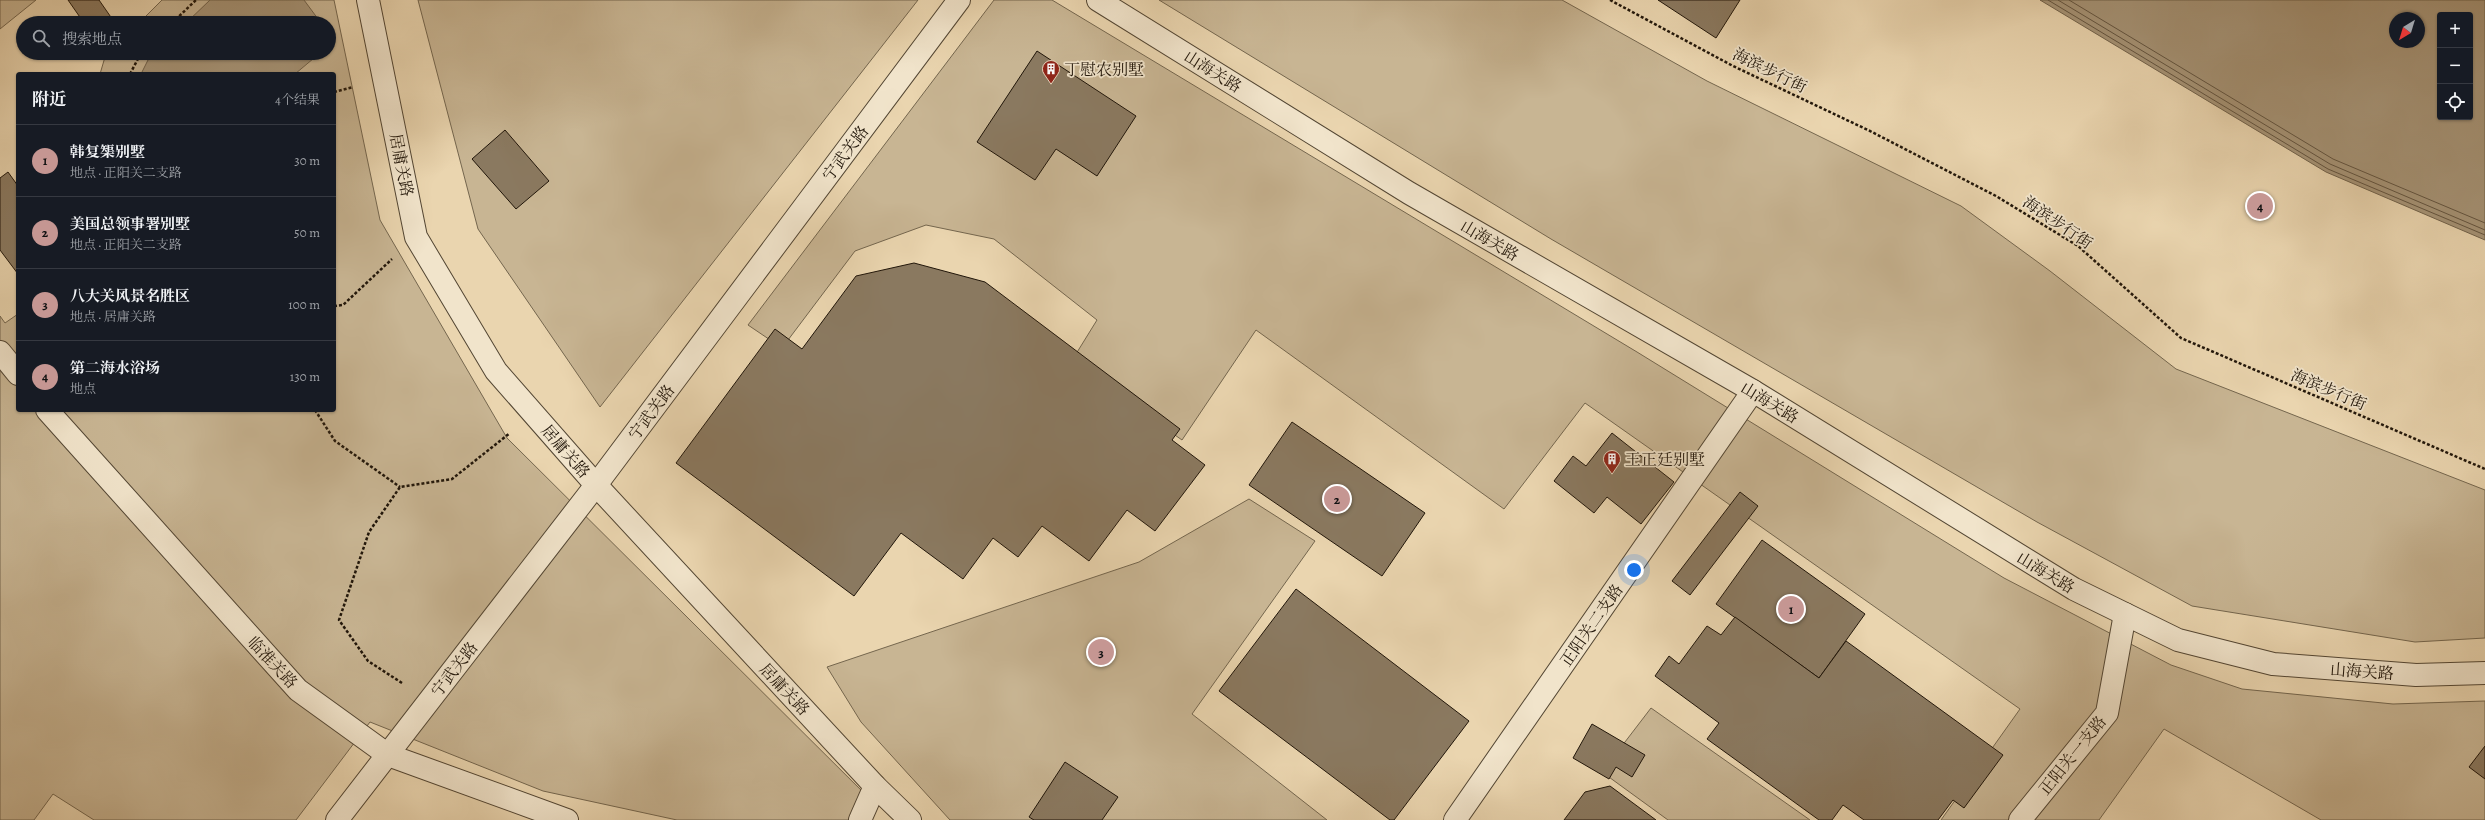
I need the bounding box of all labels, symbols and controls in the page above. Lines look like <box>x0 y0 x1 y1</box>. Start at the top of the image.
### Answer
north arrow <box>2389 12 2425 48</box>
map controls <box>2437 12 2473 120</box>
button: + <box>2437 12 2473 48</box>
search box <box>16 16 336 60</box>
icon: search <box>30 27 52 49</box>
text: 搜索地点 <box>62 29 122 49</box>
street label: 海滨步行街 <box>1729 43 1810 98</box>
street label: 山海关路 <box>1179 46 1245 98</box>
button: − <box>2437 48 2473 84</box>
building icon: 丁慰农别墅 <box>1041 59 1061 84</box>
place label: 丁慰农别墅 <box>1064 59 1144 81</box>
button: locate <box>2437 84 2473 120</box>
text: 附近 <box>32 88 66 111</box>
text: 4个结果 <box>275 91 320 108</box>
street label: 宁武关路 <box>818 121 874 186</box>
street label: 居庸关路 <box>384 132 418 199</box>
text: 韩复榘别墅 <box>70 142 145 162</box>
text: 1 <box>43 152 47 169</box>
text: 30 m <box>294 152 320 169</box>
text: 地点 · 正阳关二支路 <box>70 164 182 181</box>
street label: 海滨步行街 <box>2018 191 2097 254</box>
pin: 4 <box>2247 191 2273 221</box>
text: 美国总领事署别墅 <box>70 214 190 234</box>
street label: 山海关路 <box>1456 215 1523 266</box>
text: 2 <box>42 224 48 241</box>
text: 50 m <box>294 224 320 241</box>
text: 地点 · 正阳关二支路 <box>70 236 182 253</box>
text: 八大关风景名胜区 <box>70 286 190 306</box>
text: 3 <box>42 296 48 313</box>
text: 100 m <box>288 296 320 313</box>
text: 地点 · 居庸关路 <box>70 308 156 325</box>
text: 第二海水浴场 <box>70 358 160 378</box>
street label: 海滨步行街 <box>2287 364 2370 416</box>
text: 4 <box>42 368 48 385</box>
text: 130 m <box>290 368 320 385</box>
street label: 山海关路 <box>1736 377 1803 429</box>
text: 地点 <box>70 380 96 397</box>
street label: 宁武关路 <box>624 380 680 445</box>
street label: 居庸关路 <box>536 420 595 483</box>
building icon: 王正廷别墅 <box>1602 449 1622 474</box>
place label: 王正廷别墅 <box>1625 449 1705 471</box>
pin: 2 <box>1324 484 1350 514</box>
street label: 山海关路 <box>2012 547 2079 599</box>
your location <box>1624 560 1644 580</box>
street label: 正阳关二支路 <box>1555 580 1628 671</box>
pin: 1 <box>1778 594 1804 624</box>
street label: 临淮关路 <box>242 632 302 694</box>
pin: 3 <box>1088 637 1114 667</box>
street label: 宁武关路 <box>426 638 483 702</box>
street label: 居庸关路 <box>754 659 814 721</box>
street label: 山海关路 <box>2329 659 2395 685</box>
street label: 正阳关一支路 <box>2034 711 2112 800</box>

